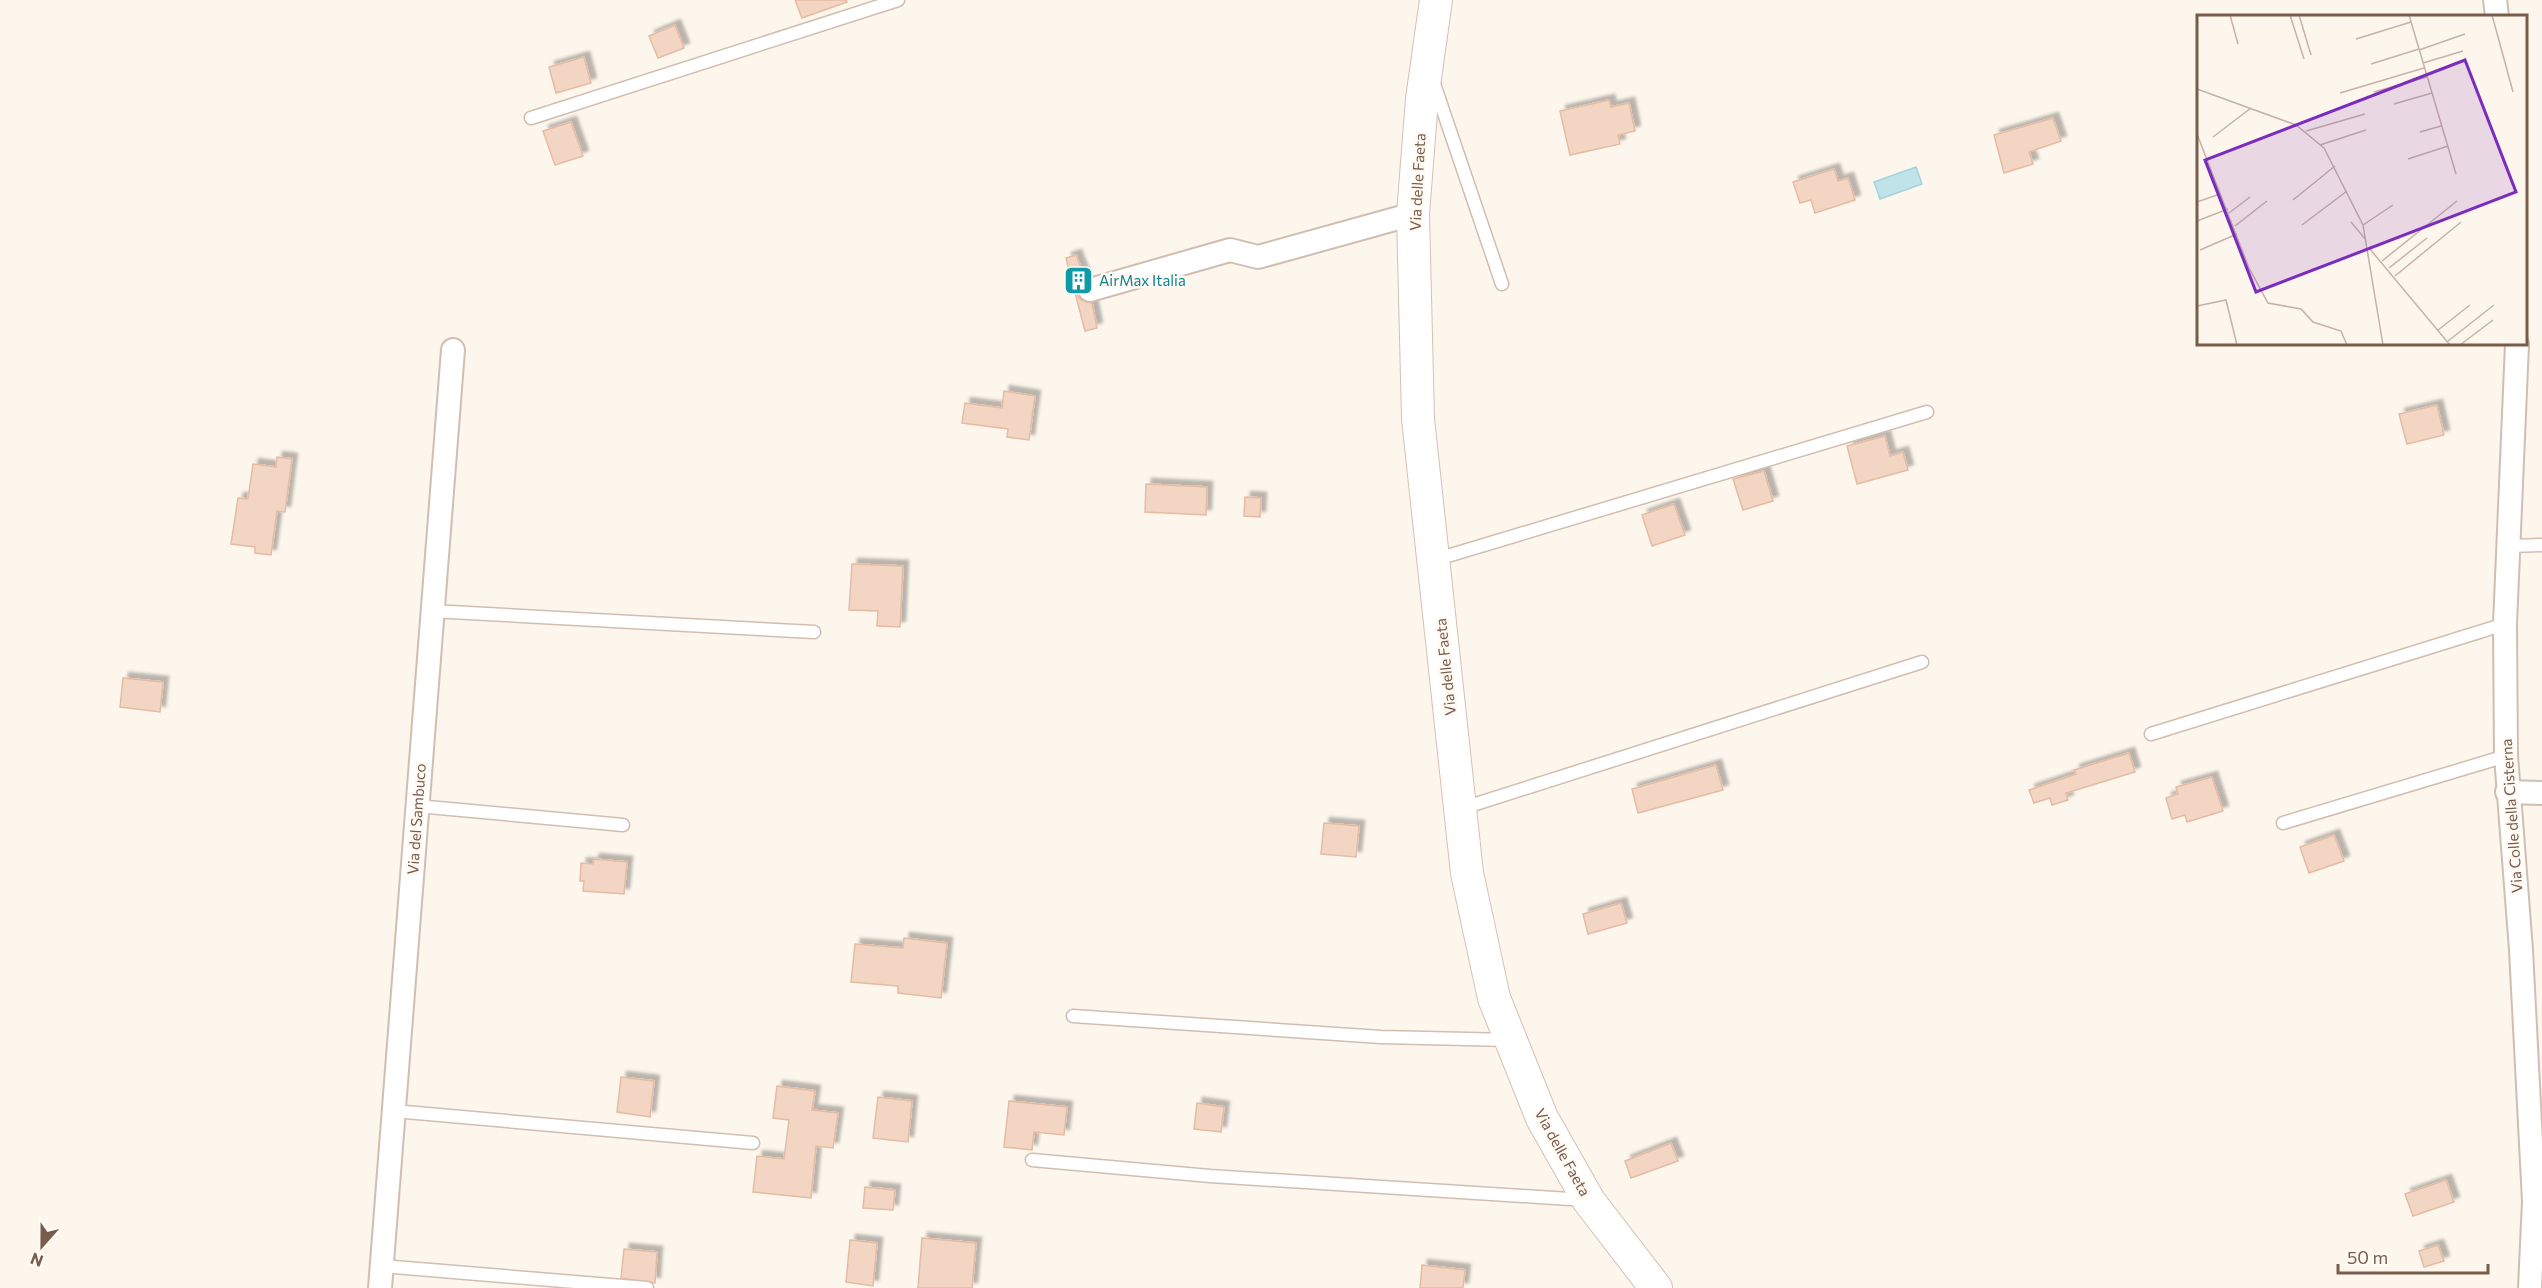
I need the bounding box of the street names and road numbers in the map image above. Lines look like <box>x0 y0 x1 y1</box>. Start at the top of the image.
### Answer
street label: Via delle Faeta <box>1405 133 1429 231</box>
street label: Via delle Faeta <box>1431 617 1459 717</box>
street label: Via Colle della Cisterna <box>2497 738 2525 894</box>
street label: Via del Sambuco <box>403 763 429 875</box>
street label: Via delle Faeta <box>1531 1105 1595 1199</box>

